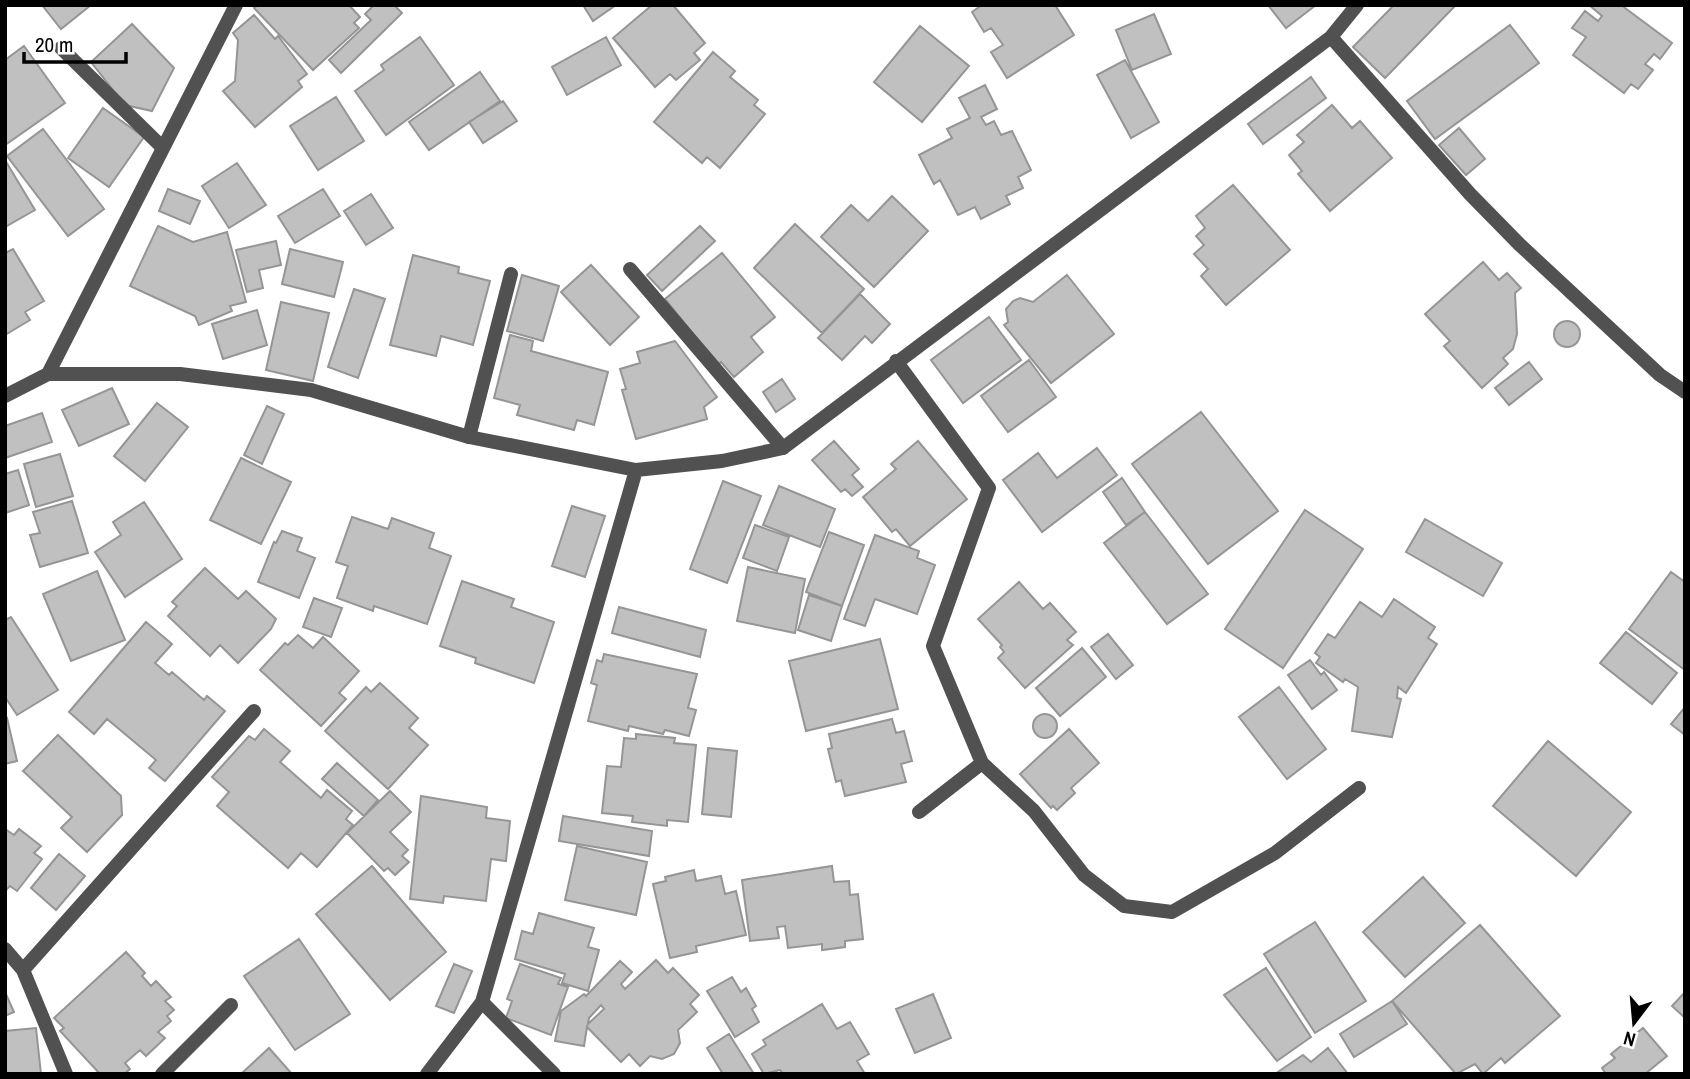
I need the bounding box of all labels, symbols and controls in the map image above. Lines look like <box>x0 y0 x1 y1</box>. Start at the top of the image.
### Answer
scale bar <box>24 21 126 65</box>
text: 20 m <box>35 30 73 59</box>
north arrow <box>1599 988 1669 1058</box>
text: N <box>1620 1025 1638 1053</box>

